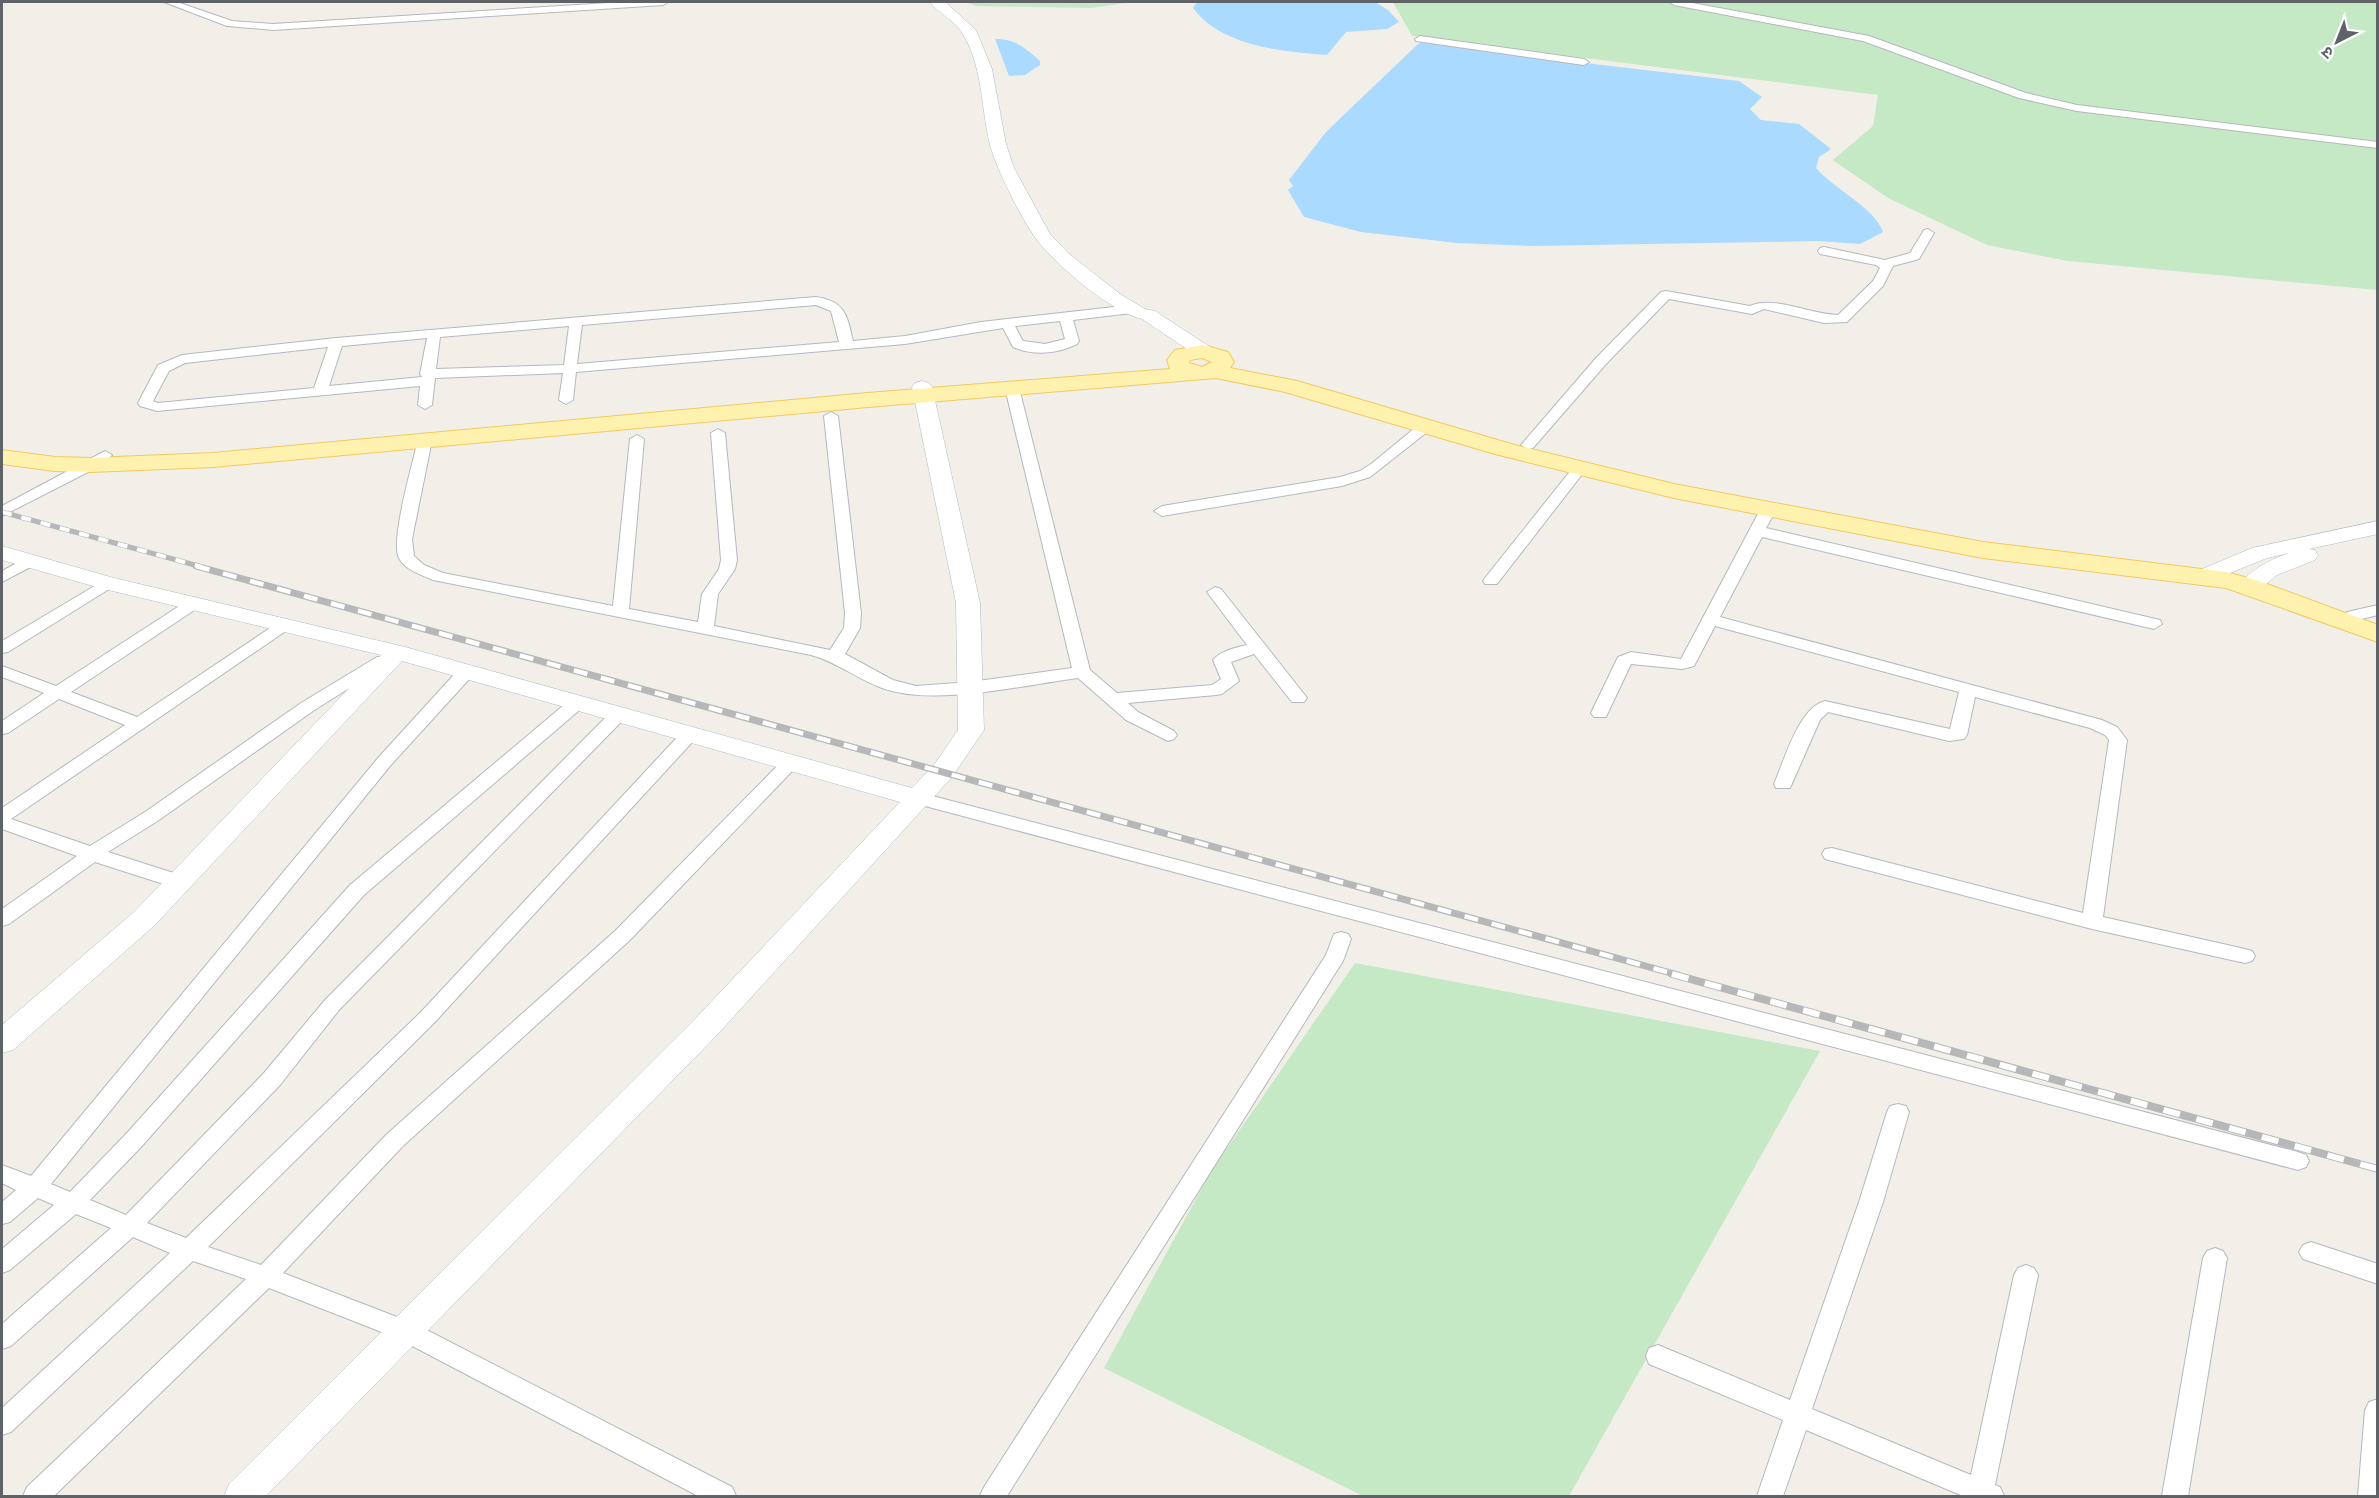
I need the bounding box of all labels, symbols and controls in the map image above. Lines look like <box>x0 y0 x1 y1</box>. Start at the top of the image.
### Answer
north arrow <box>2307 12 2367 72</box>
text: उ <box>2317 42 2337 63</box>

